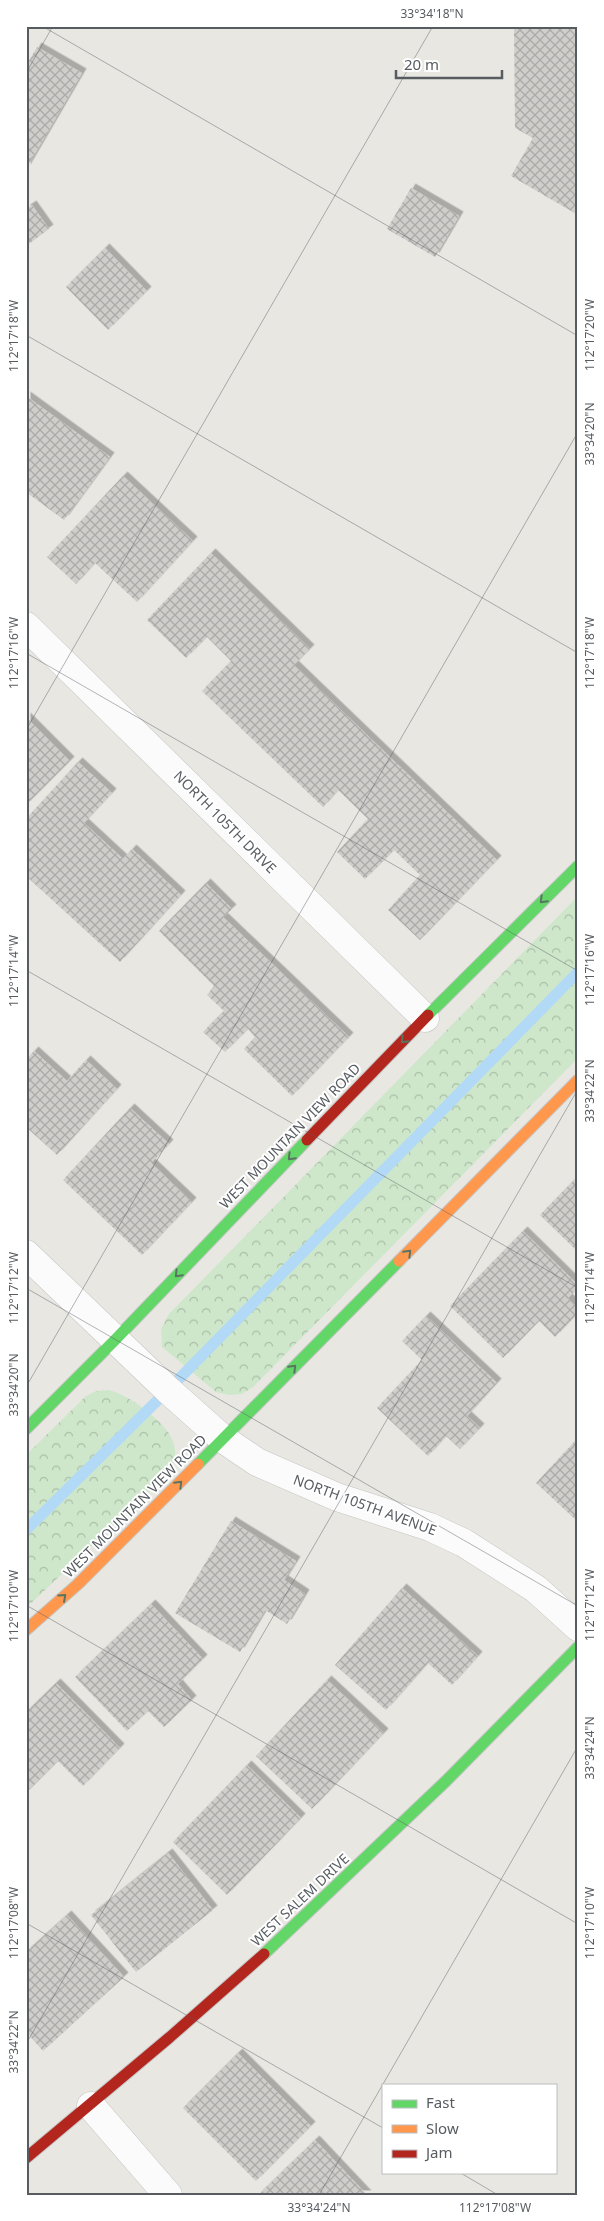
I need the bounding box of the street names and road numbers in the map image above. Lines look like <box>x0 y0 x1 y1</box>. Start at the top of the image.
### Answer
street label: NORTH 105TH DRIVE <box>170 766 281 877</box>
street label: WEST MOUNTAIN VIEW ROAD <box>215 1059 364 1213</box>
street label: WEST MOUNTAIN VIEW ROAD <box>59 1430 210 1581</box>
street label: NORTH 105TH AVENUE <box>291 1470 439 1539</box>
street label: WEST SALEM DRIVE <box>246 1849 353 1950</box>

